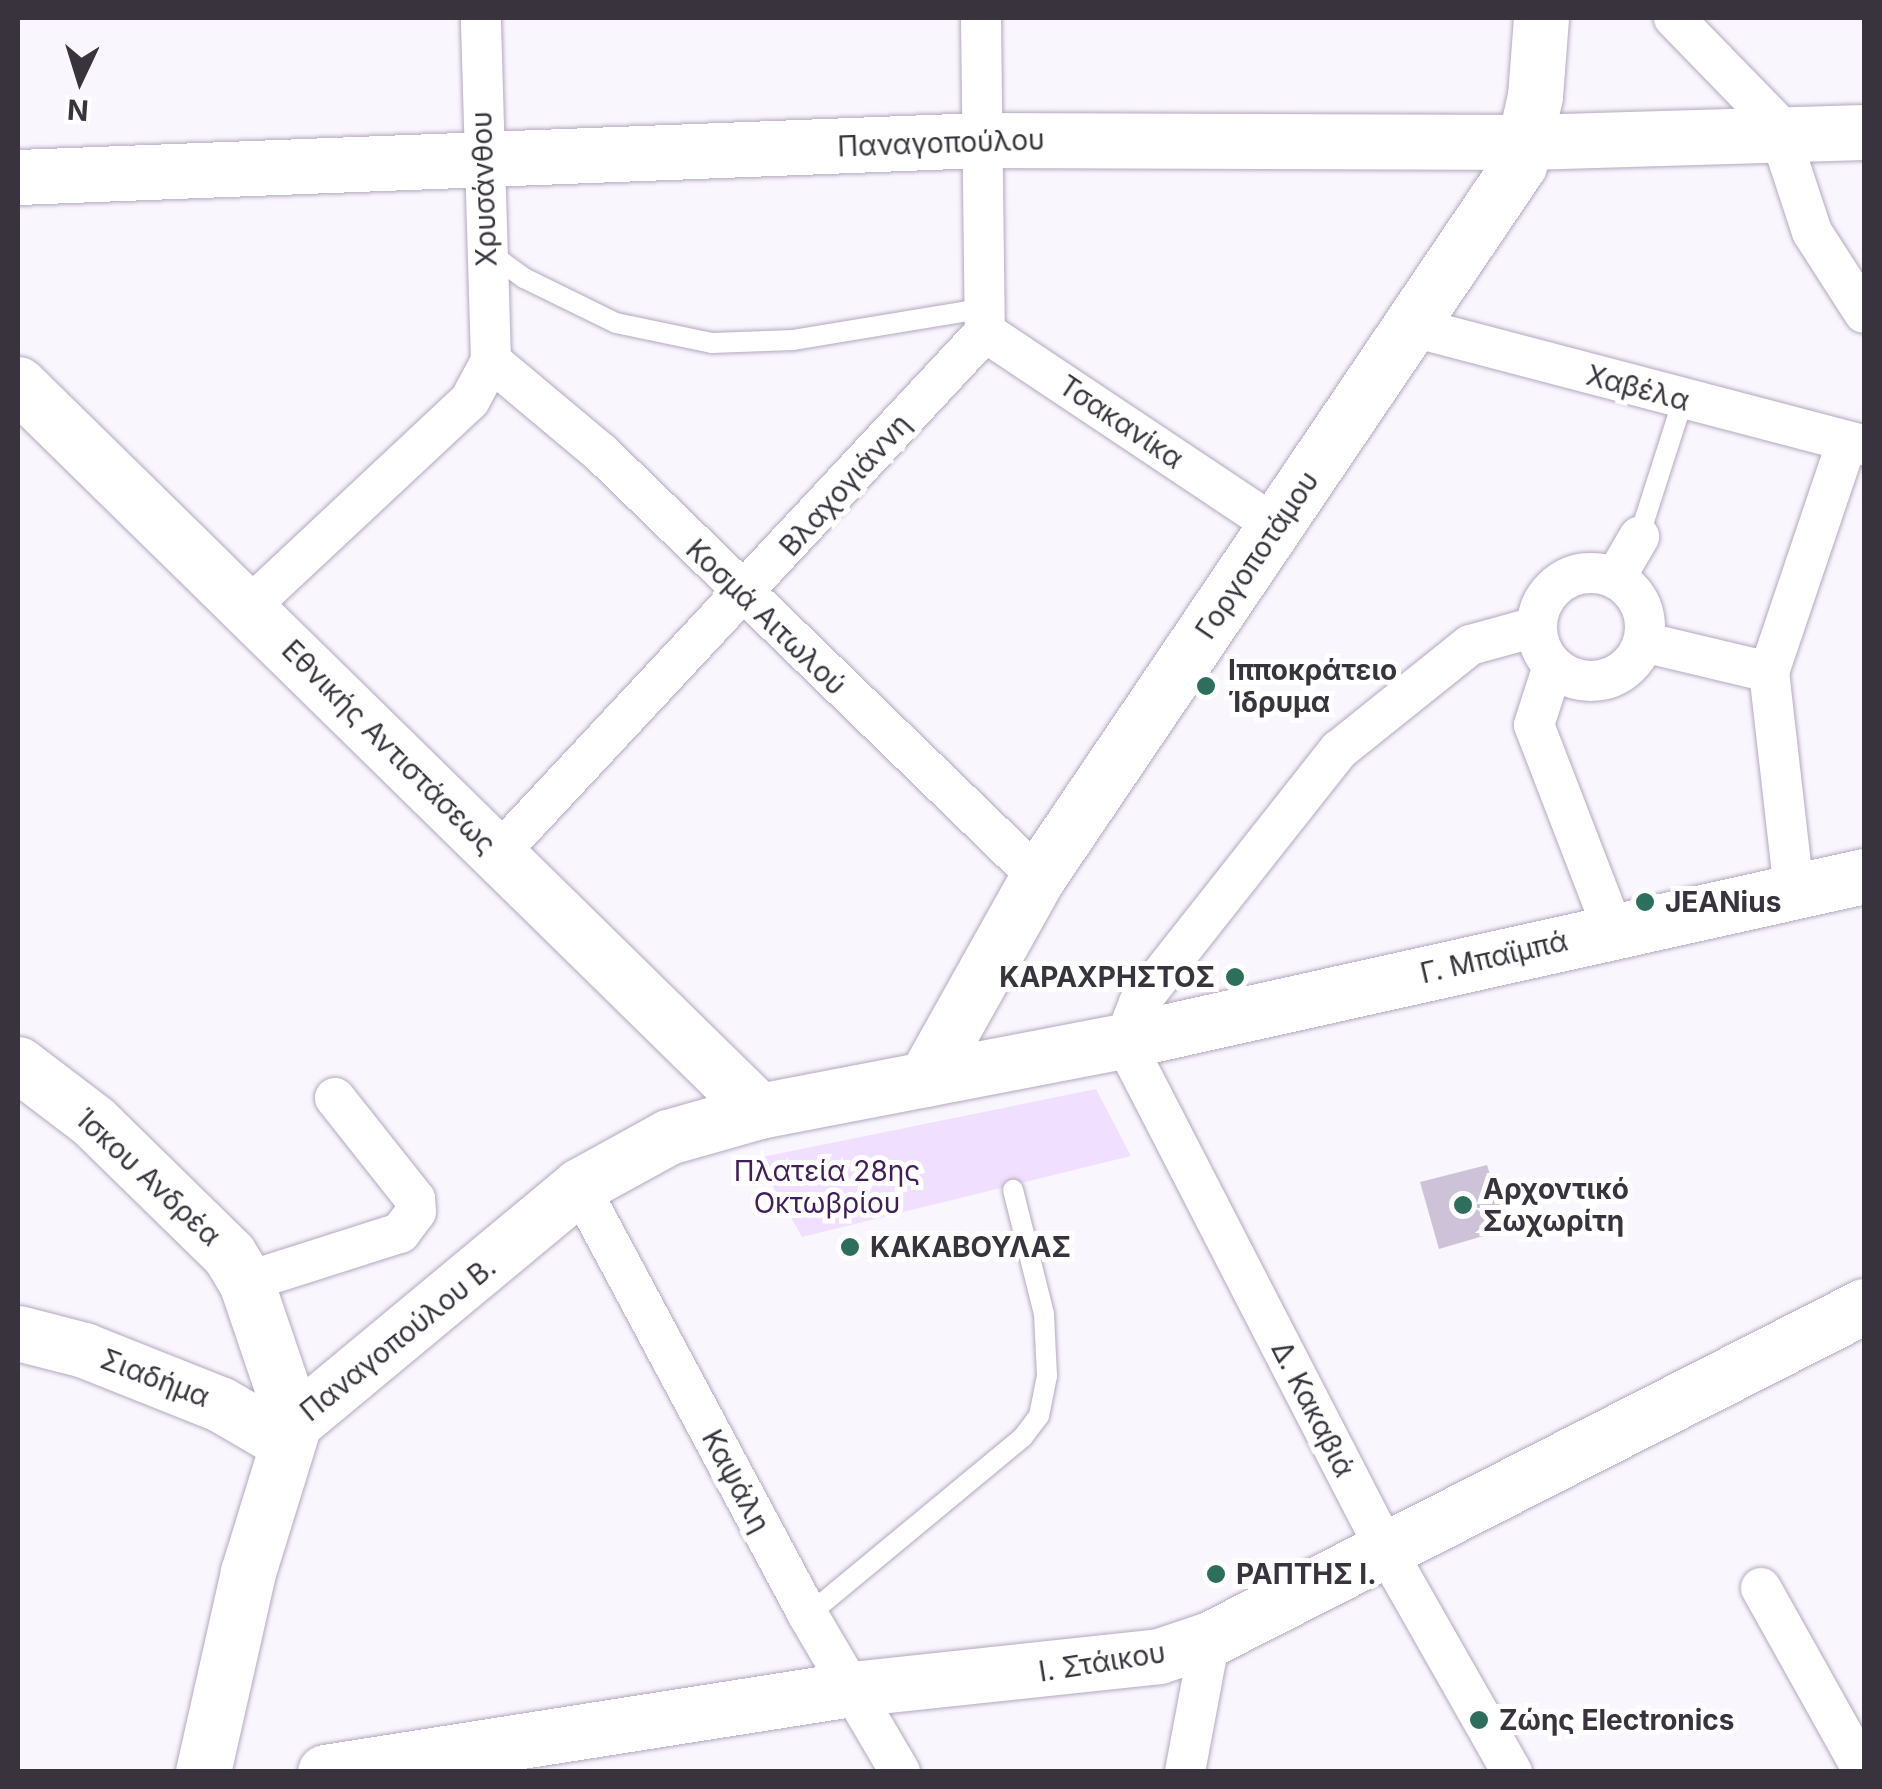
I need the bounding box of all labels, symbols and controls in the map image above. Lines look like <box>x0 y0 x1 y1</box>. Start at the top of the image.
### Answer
north arrow <box>30 30 130 130</box>
text: N <box>66 92 90 128</box>
street label: Χρυσάνθου <box>464 111 504 267</box>
street label: Παναγοπούλου <box>837 123 1045 163</box>
street label: Χαβέλα <box>1583 358 1693 418</box>
street label: Τσακανίκα <box>1053 368 1189 476</box>
street label: Βλαχογιάννη <box>773 407 917 563</box>
street label: Γοργοποτάμου <box>1189 465 1325 645</box>
street label: Κοσμά Αιτωλού <box>679 532 853 702</box>
street label: Εθνικής Αντιστάσεως <box>275 633 503 861</box>
place label: Ιπποκράτειο Ίδρυμα <box>1228 653 1397 719</box>
marker: Ιπποκράτειο Ίδρυμα <box>1193 673 1219 699</box>
place label: JEANius <box>1665 885 1781 919</box>
marker: JEANius <box>1634 891 1656 913</box>
street label: Γ. Μπαϊμπά <box>1417 924 1571 990</box>
place label: ΚΑΡΑΧΡΗΣΤΟΣ <box>999 960 1215 994</box>
marker: ΚΑΡΑΧΡΗΣΤΟΣ <box>1224 966 1246 988</box>
street label: Ίσκου Ανδρέα <box>69 1101 227 1253</box>
park label: Πλατεία 28ης Οκτωβρίου <box>734 1154 920 1220</box>
place label: Αρχοντικό Σωχωρίτη <box>1483 1172 1629 1238</box>
marker: Αρχοντικό Σωχωρίτη <box>1452 1194 1474 1216</box>
place label: ΚΑΚΑΒΟΥΛΑΣ <box>870 1230 1071 1264</box>
marker: ΚΑΚΑΒΟΥΛΑΣ <box>839 1236 861 1258</box>
street label: Παναγοπούλου Β. <box>294 1250 502 1428</box>
street label: Δ. Κακαβιά <box>1265 1336 1361 1482</box>
street label: Σιαδήμα <box>96 1342 214 1414</box>
street label: Καψάλη <box>695 1424 777 1538</box>
place label: ΡΑΠΤΗΣ Ι. <box>1236 1557 1377 1591</box>
marker: ΡΑΠΤΗΣ Ι. <box>1205 1563 1227 1585</box>
street label: Ι. Στάικου <box>1036 1635 1168 1689</box>
place label: Ζώης Electronics <box>1499 1703 1735 1737</box>
marker: Ζώης Electronics <box>1468 1709 1490 1731</box>

